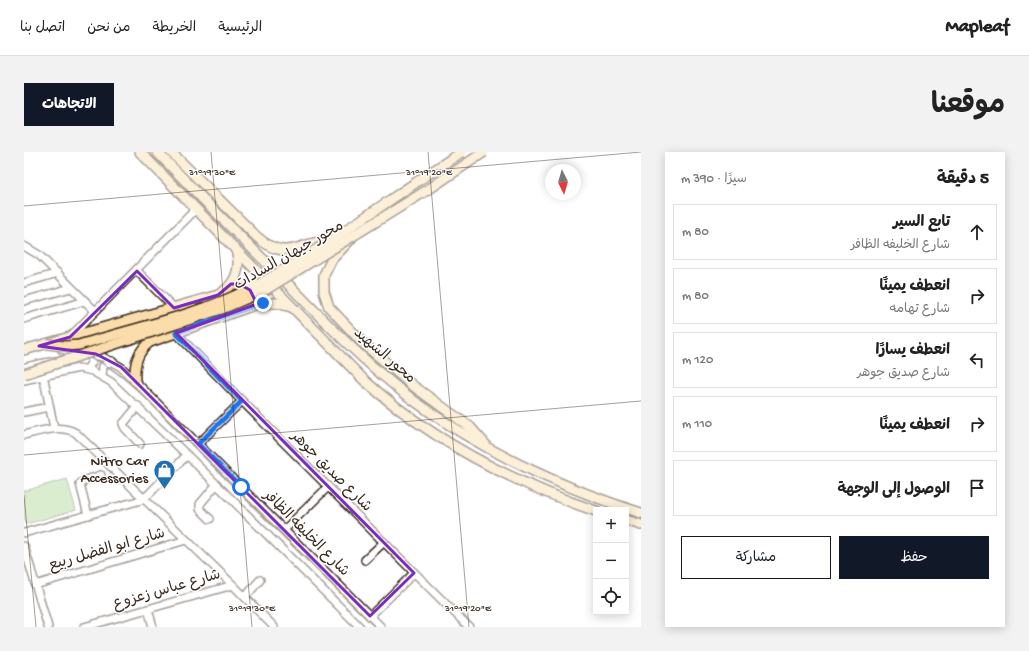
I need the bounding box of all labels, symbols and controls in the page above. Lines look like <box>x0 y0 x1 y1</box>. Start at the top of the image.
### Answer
text: Mapleaf <box>946 16 1009 39</box>
text: اتصل بنا <box>20 20 65 37</box>
text: من نحن <box>87 20 131 37</box>
text: الخريطة <box>153 20 196 37</box>
text: الرئيسية <box>218 20 262 37</box>
button: الاتجاهات <box>24 83 114 126</box>
text: موقعنا <box>931 90 1005 123</box>
north arrow <box>545 164 581 200</box>
text: 31°19'30"E <box>188 167 236 179</box>
text: 31°19'20"E <box>405 167 453 179</box>
text: 5 دقيقة <box>937 170 989 190</box>
text: سيرًا · 390 m <box>681 172 747 187</box>
text: تابع السير <box>893 214 950 232</box>
street label: محور جيهان السادات <box>231 217 347 295</box>
icon: ahead <box>966 221 988 243</box>
text: 80 m <box>682 225 709 240</box>
text: شارع الخليفه الظافر <box>851 238 950 253</box>
text: انعطف يمينًا <box>879 278 950 296</box>
icon: right <box>966 285 988 307</box>
text: 80 m <box>682 289 709 304</box>
route end <box>254 294 272 312</box>
text: شارع تهامه <box>890 302 950 317</box>
street label: محور الشهيد <box>349 324 419 388</box>
text: انعطف يسارًا <box>876 342 950 360</box>
icon: left <box>966 349 988 371</box>
text: 120 m <box>682 353 713 368</box>
text: شارع صديق جوهر <box>857 366 950 381</box>
icon: right <box>966 413 988 435</box>
text: 110 m <box>682 417 712 432</box>
text: انعطف يمينًا <box>879 417 950 435</box>
street label: شارع صديق جوهر <box>285 426 375 516</box>
place label: Nitro Car Accessories <box>81 453 150 488</box>
shop icon: Nitro Car Accessories <box>151 458 177 491</box>
icon: arrive <box>966 477 988 499</box>
route start <box>232 478 250 496</box>
text: الوصول إلى الوجهة <box>837 481 950 499</box>
street label: شارع الخليفه الظافر <box>258 486 353 581</box>
map controls <box>593 507 629 615</box>
button: + <box>593 507 629 543</box>
street label: شارع ابو الفضل ربيع <box>47 525 167 575</box>
button: مشاركة <box>681 536 831 579</box>
button: حفظ <box>839 536 989 579</box>
button: − <box>593 543 629 579</box>
street label: شارع عباس زعزوع <box>111 566 223 614</box>
button: locate <box>593 579 629 615</box>
text: 31°19'30"E <box>228 603 276 615</box>
text: 31°19'20"E <box>444 603 492 615</box>

